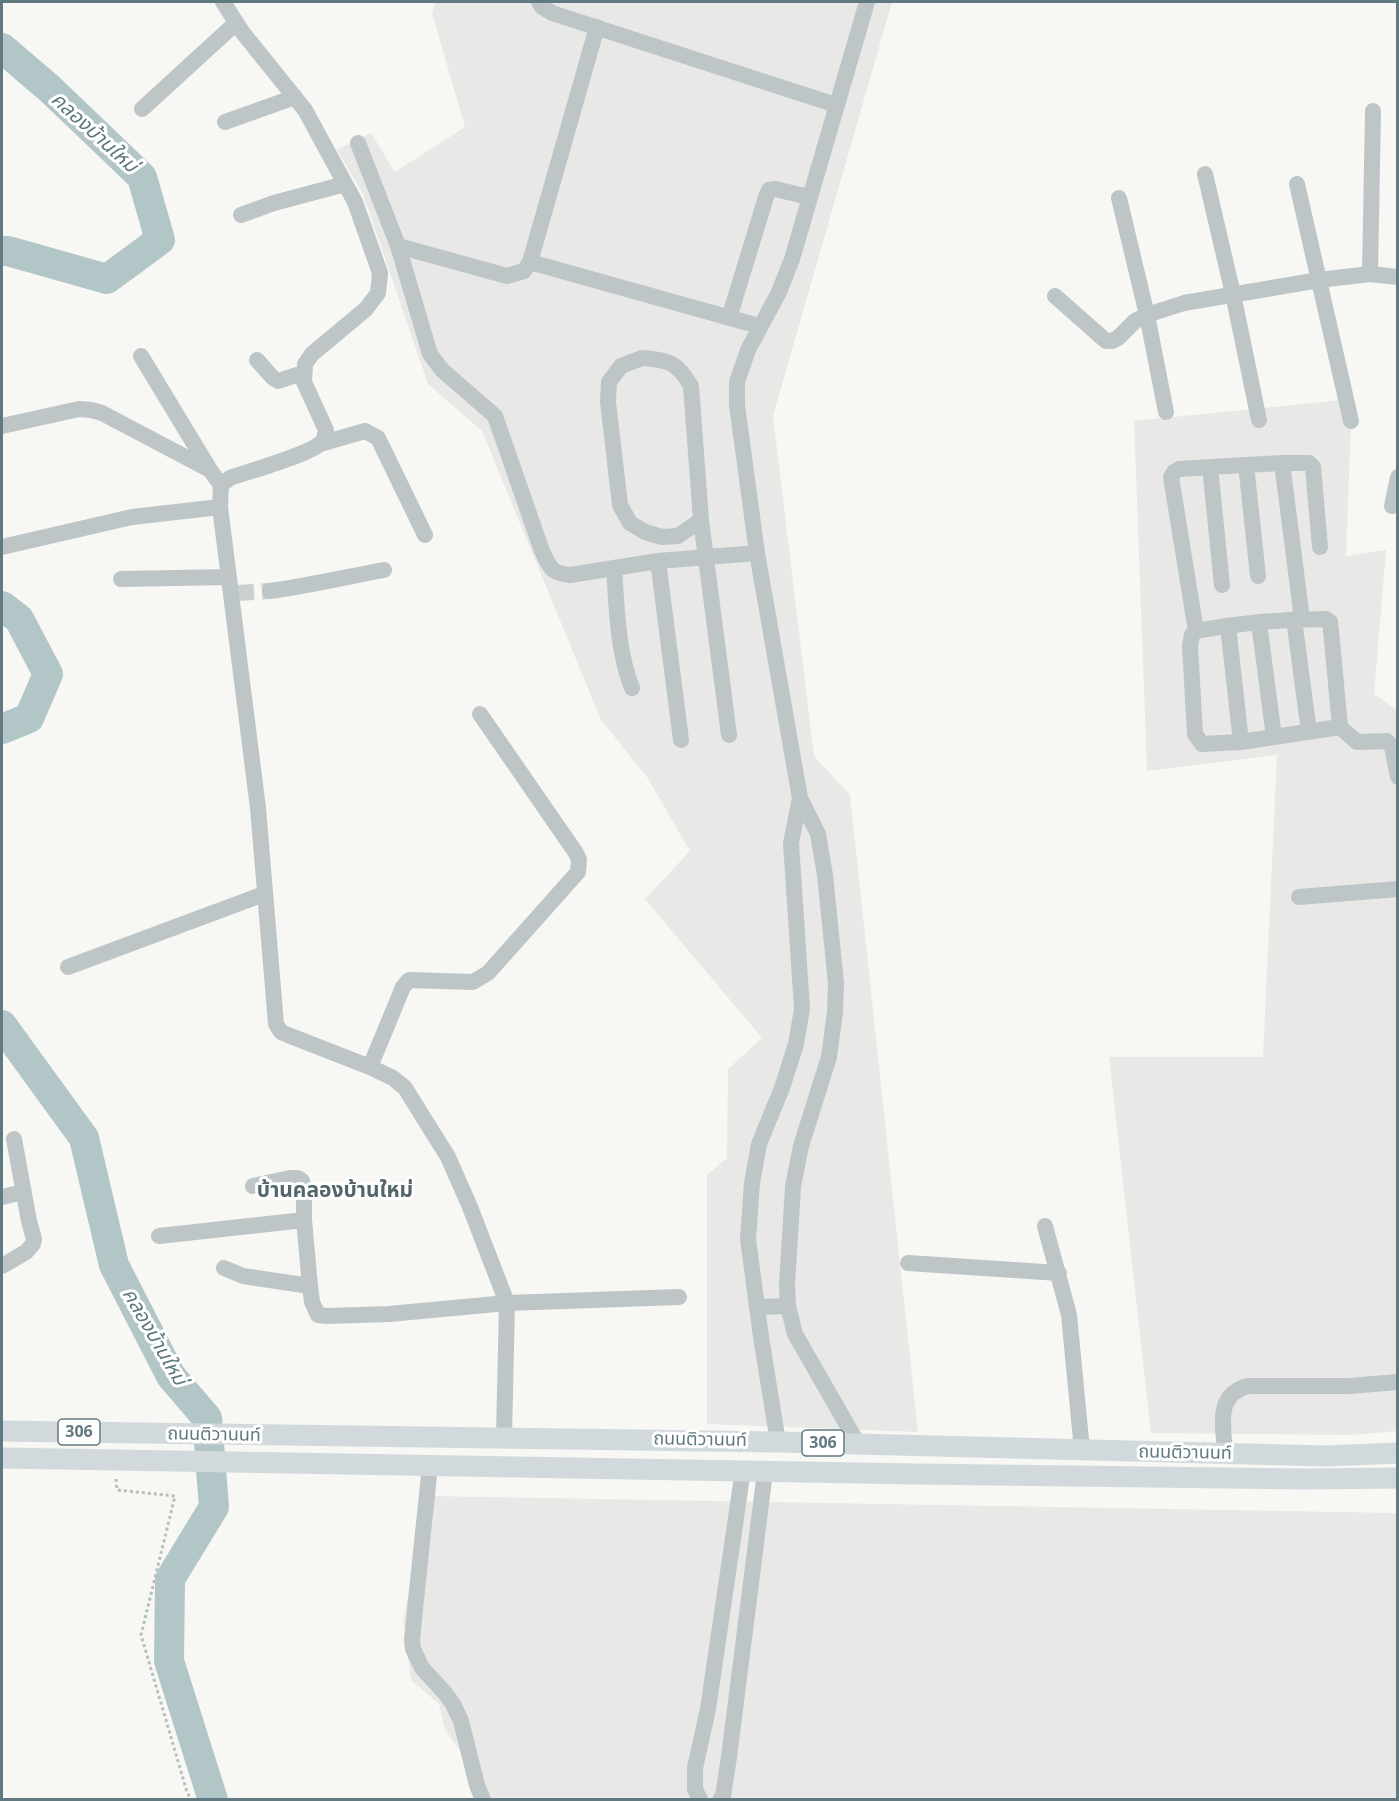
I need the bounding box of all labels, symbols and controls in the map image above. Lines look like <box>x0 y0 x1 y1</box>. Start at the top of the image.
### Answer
water label: คลองบ้านใหม่ <box>46 88 142 178</box>
district label: บ้านคลองบ้านใหม่ <box>257 1178 413 1204</box>
water label: คลองบ้านใหม่ <box>117 1284 191 1390</box>
road number: 306 <box>58 1419 100 1445</box>
street label: ถนนติวานนท์ <box>167 1423 261 1447</box>
street label: ถนนติวานนท์ <box>653 1428 747 1452</box>
road number: 306 <box>802 1430 844 1456</box>
street label: ถนนติวานนท์ <box>1138 1441 1232 1465</box>

